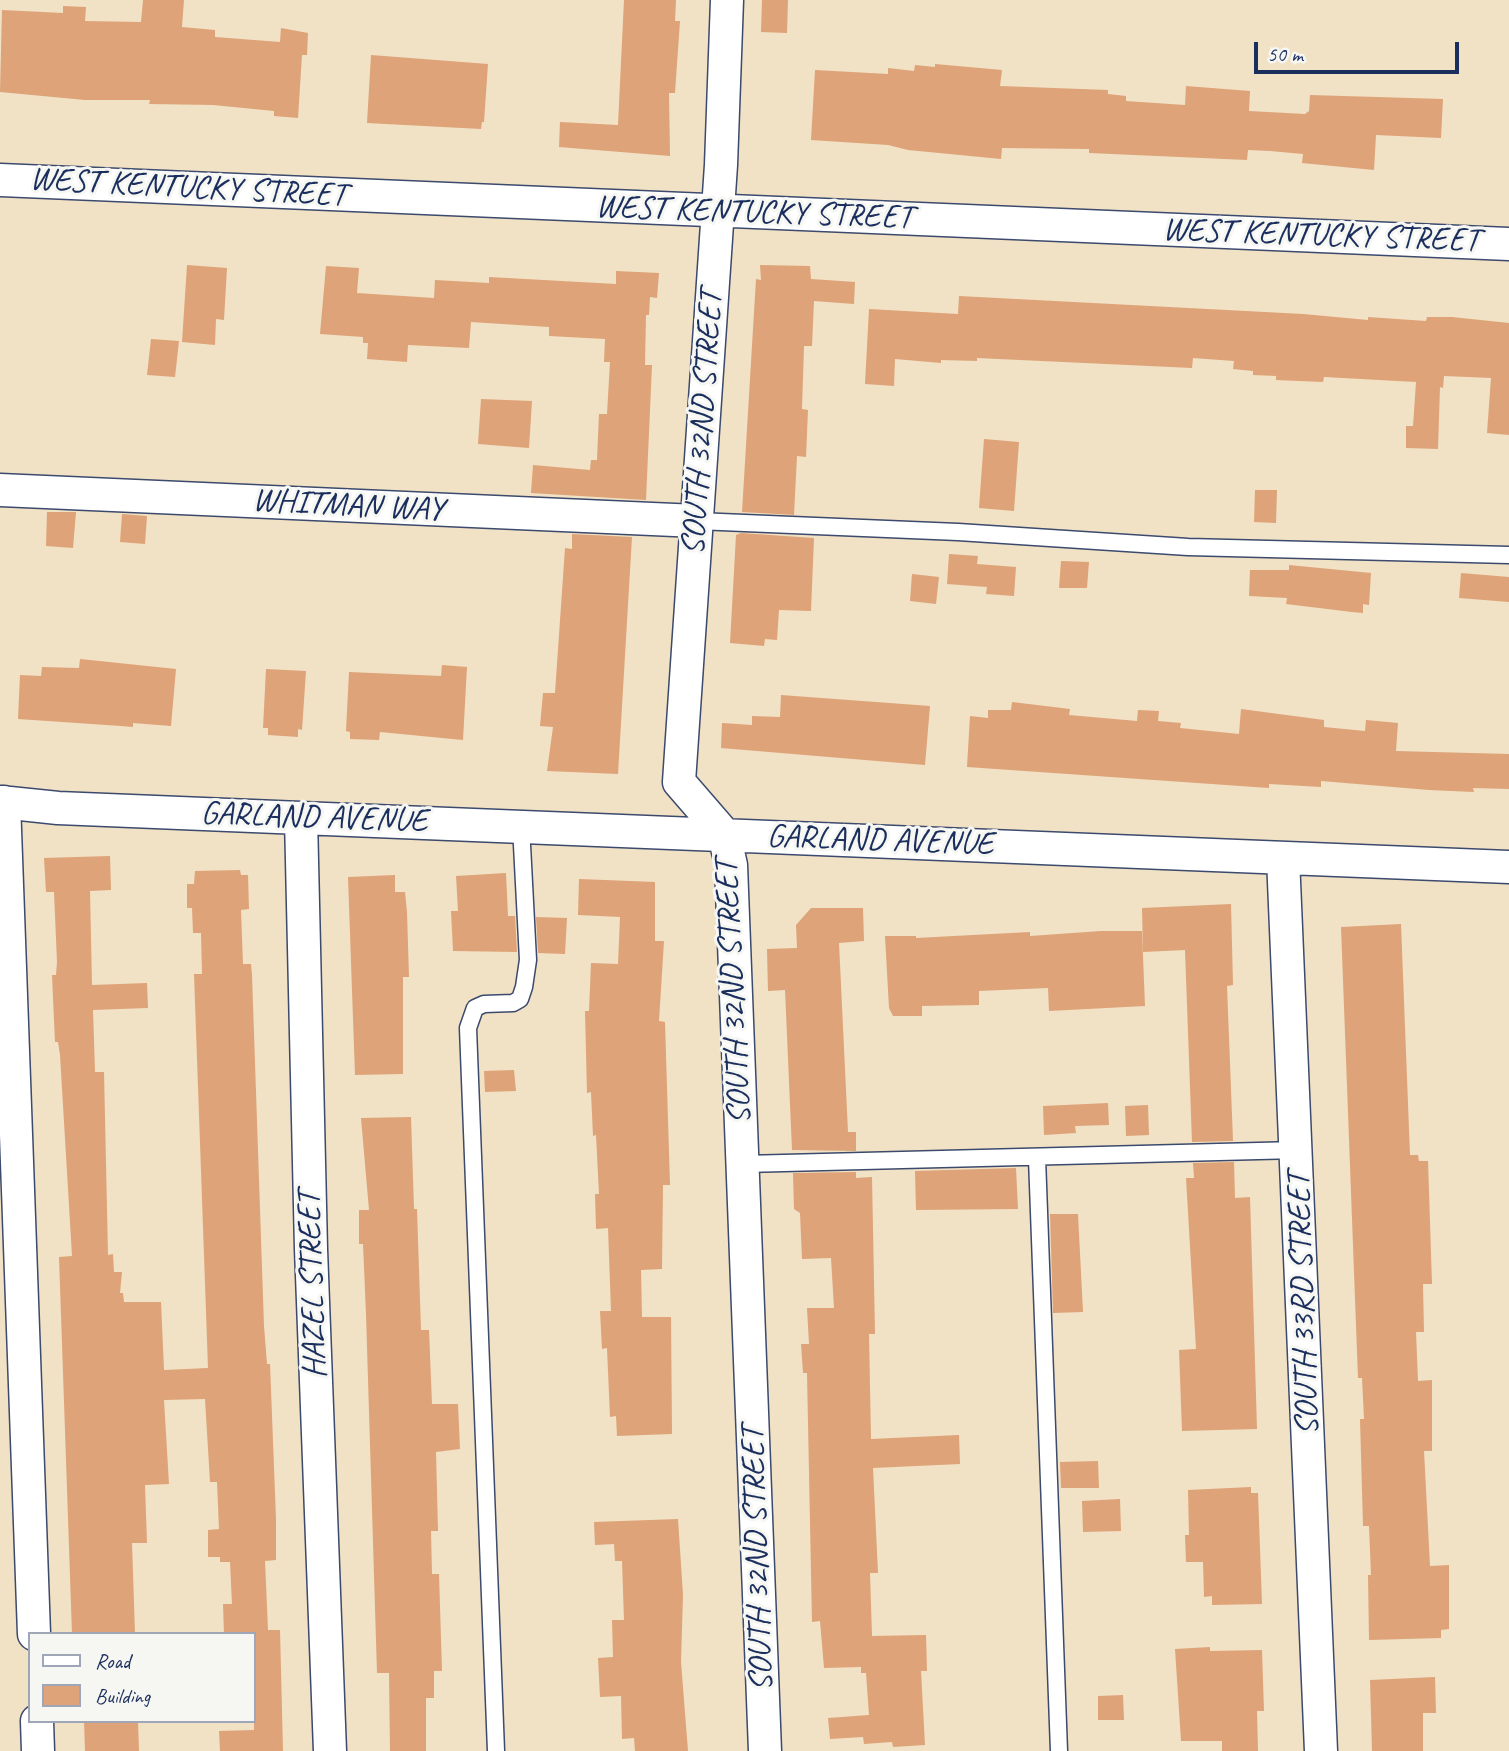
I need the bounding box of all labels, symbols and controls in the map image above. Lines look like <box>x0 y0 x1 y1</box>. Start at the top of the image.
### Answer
scale bar <box>1257 28 1462 72</box>
text: 50 m <box>1267 41 1303 67</box>
street label: WEST KENTUCKY STREET <box>29 160 347 216</box>
street label: WEST KENTUCKY STREET <box>595 188 913 238</box>
street label: WEST KENTUCKY STREET <box>1162 211 1480 261</box>
street label: SOUTH 32ND STREET <box>674 290 732 556</box>
street label: WHITMAN WAY <box>251 481 445 531</box>
street label: GARLAND AVENUE <box>200 794 428 842</box>
street label: GARLAND AVENUE <box>766 817 994 865</box>
street label: SOUTH 32ND STREET <box>707 859 761 1125</box>
street label: SOUTH 33RD STREET <box>1280 1172 1328 1436</box>
street label: HAZEL STREET <box>290 1191 336 1379</box>
street label: SOUTH 32ND STREET <box>734 1426 782 1692</box>
legend <box>28 1632 256 1723</box>
text: Road <box>95 1648 130 1674</box>
text: Building <box>95 1683 150 1709</box>

